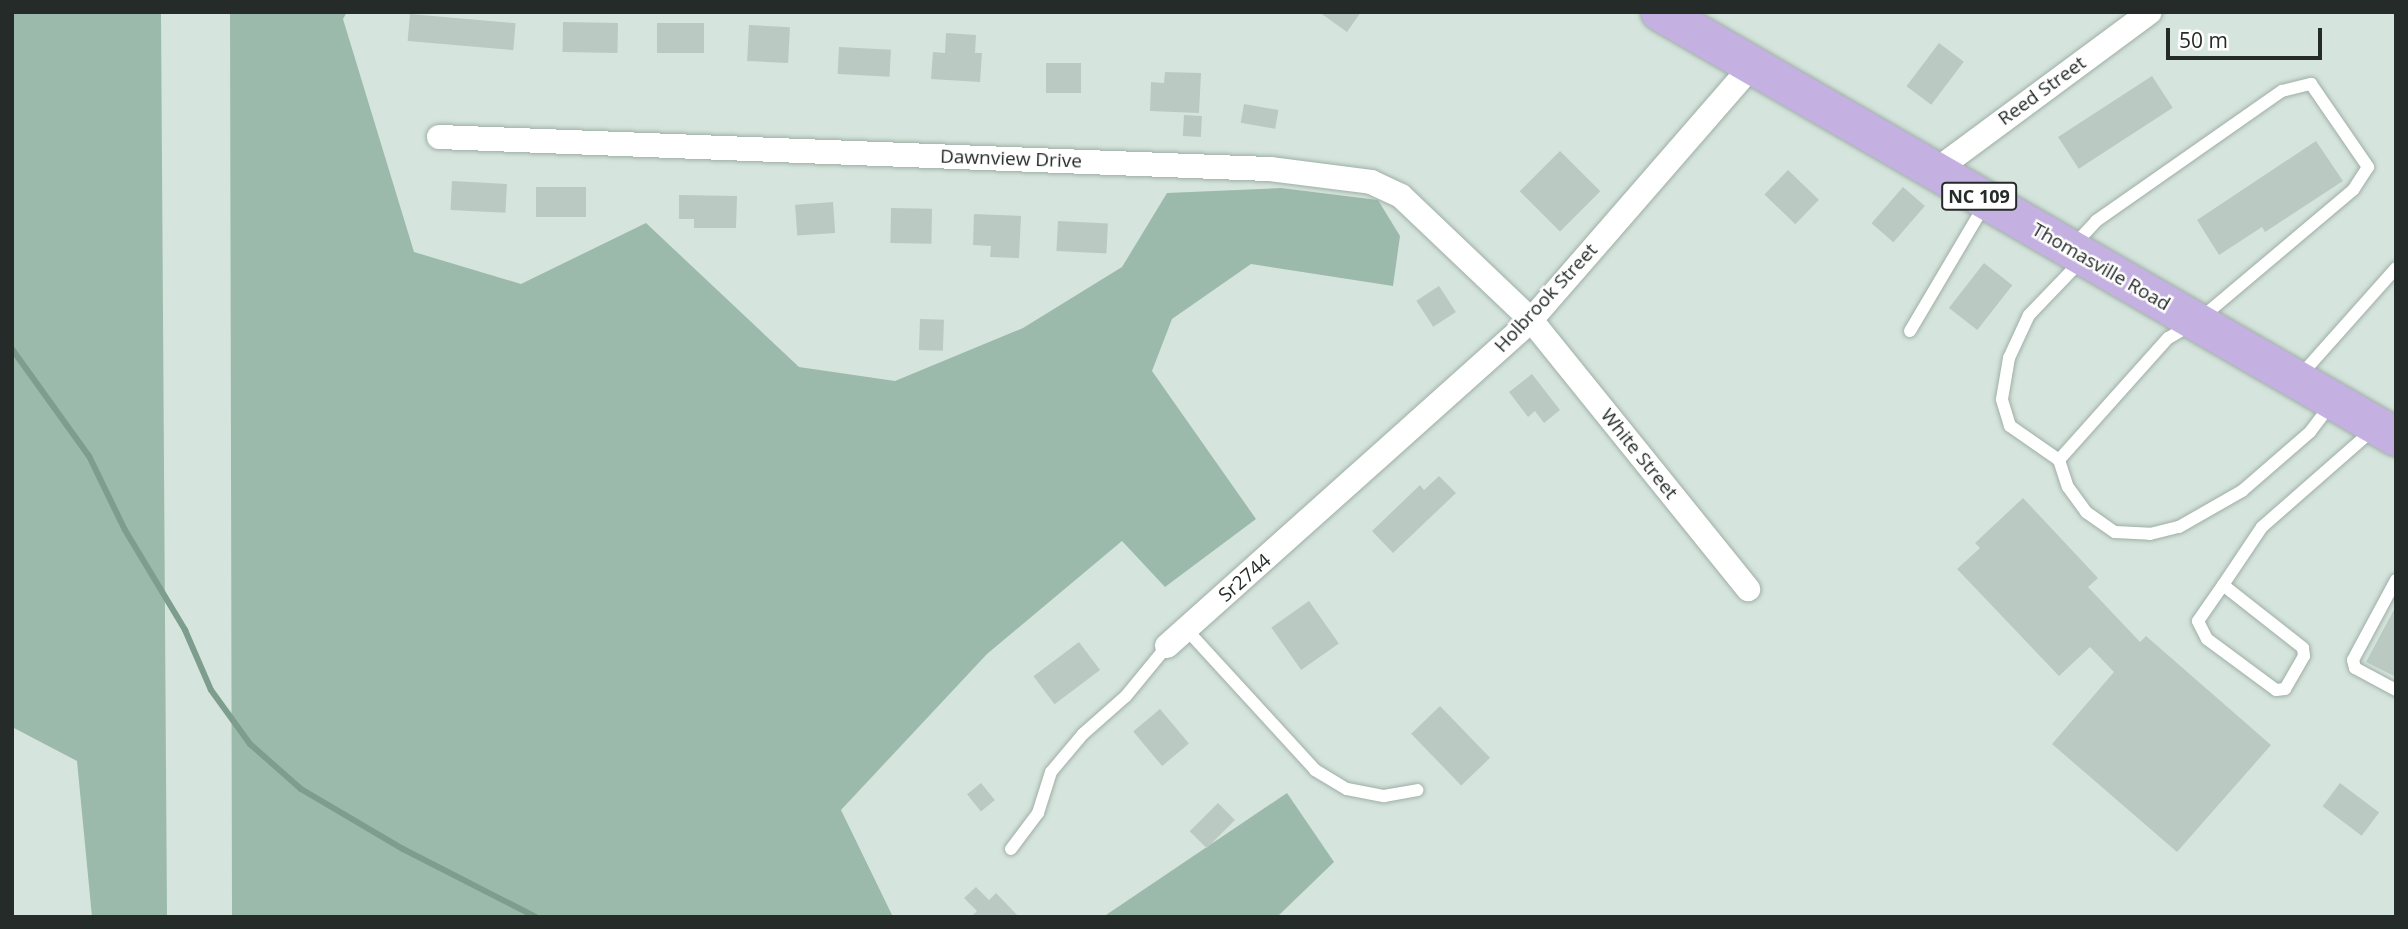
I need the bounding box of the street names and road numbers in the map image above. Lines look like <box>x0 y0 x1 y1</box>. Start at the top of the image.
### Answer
street label: Reed Street <box>1994 52 2090 130</box>
street label: Dawnview Drive <box>940 145 1082 173</box>
road number: NC 109 <box>1940 182 2018 210</box>
street label: Thomasville Road <box>2028 218 2174 316</box>
street label: Holbrook Street <box>1490 239 1602 357</box>
street label: White Street <box>1596 404 1682 504</box>
street label: Sr2744 <box>1214 549 1276 607</box>

